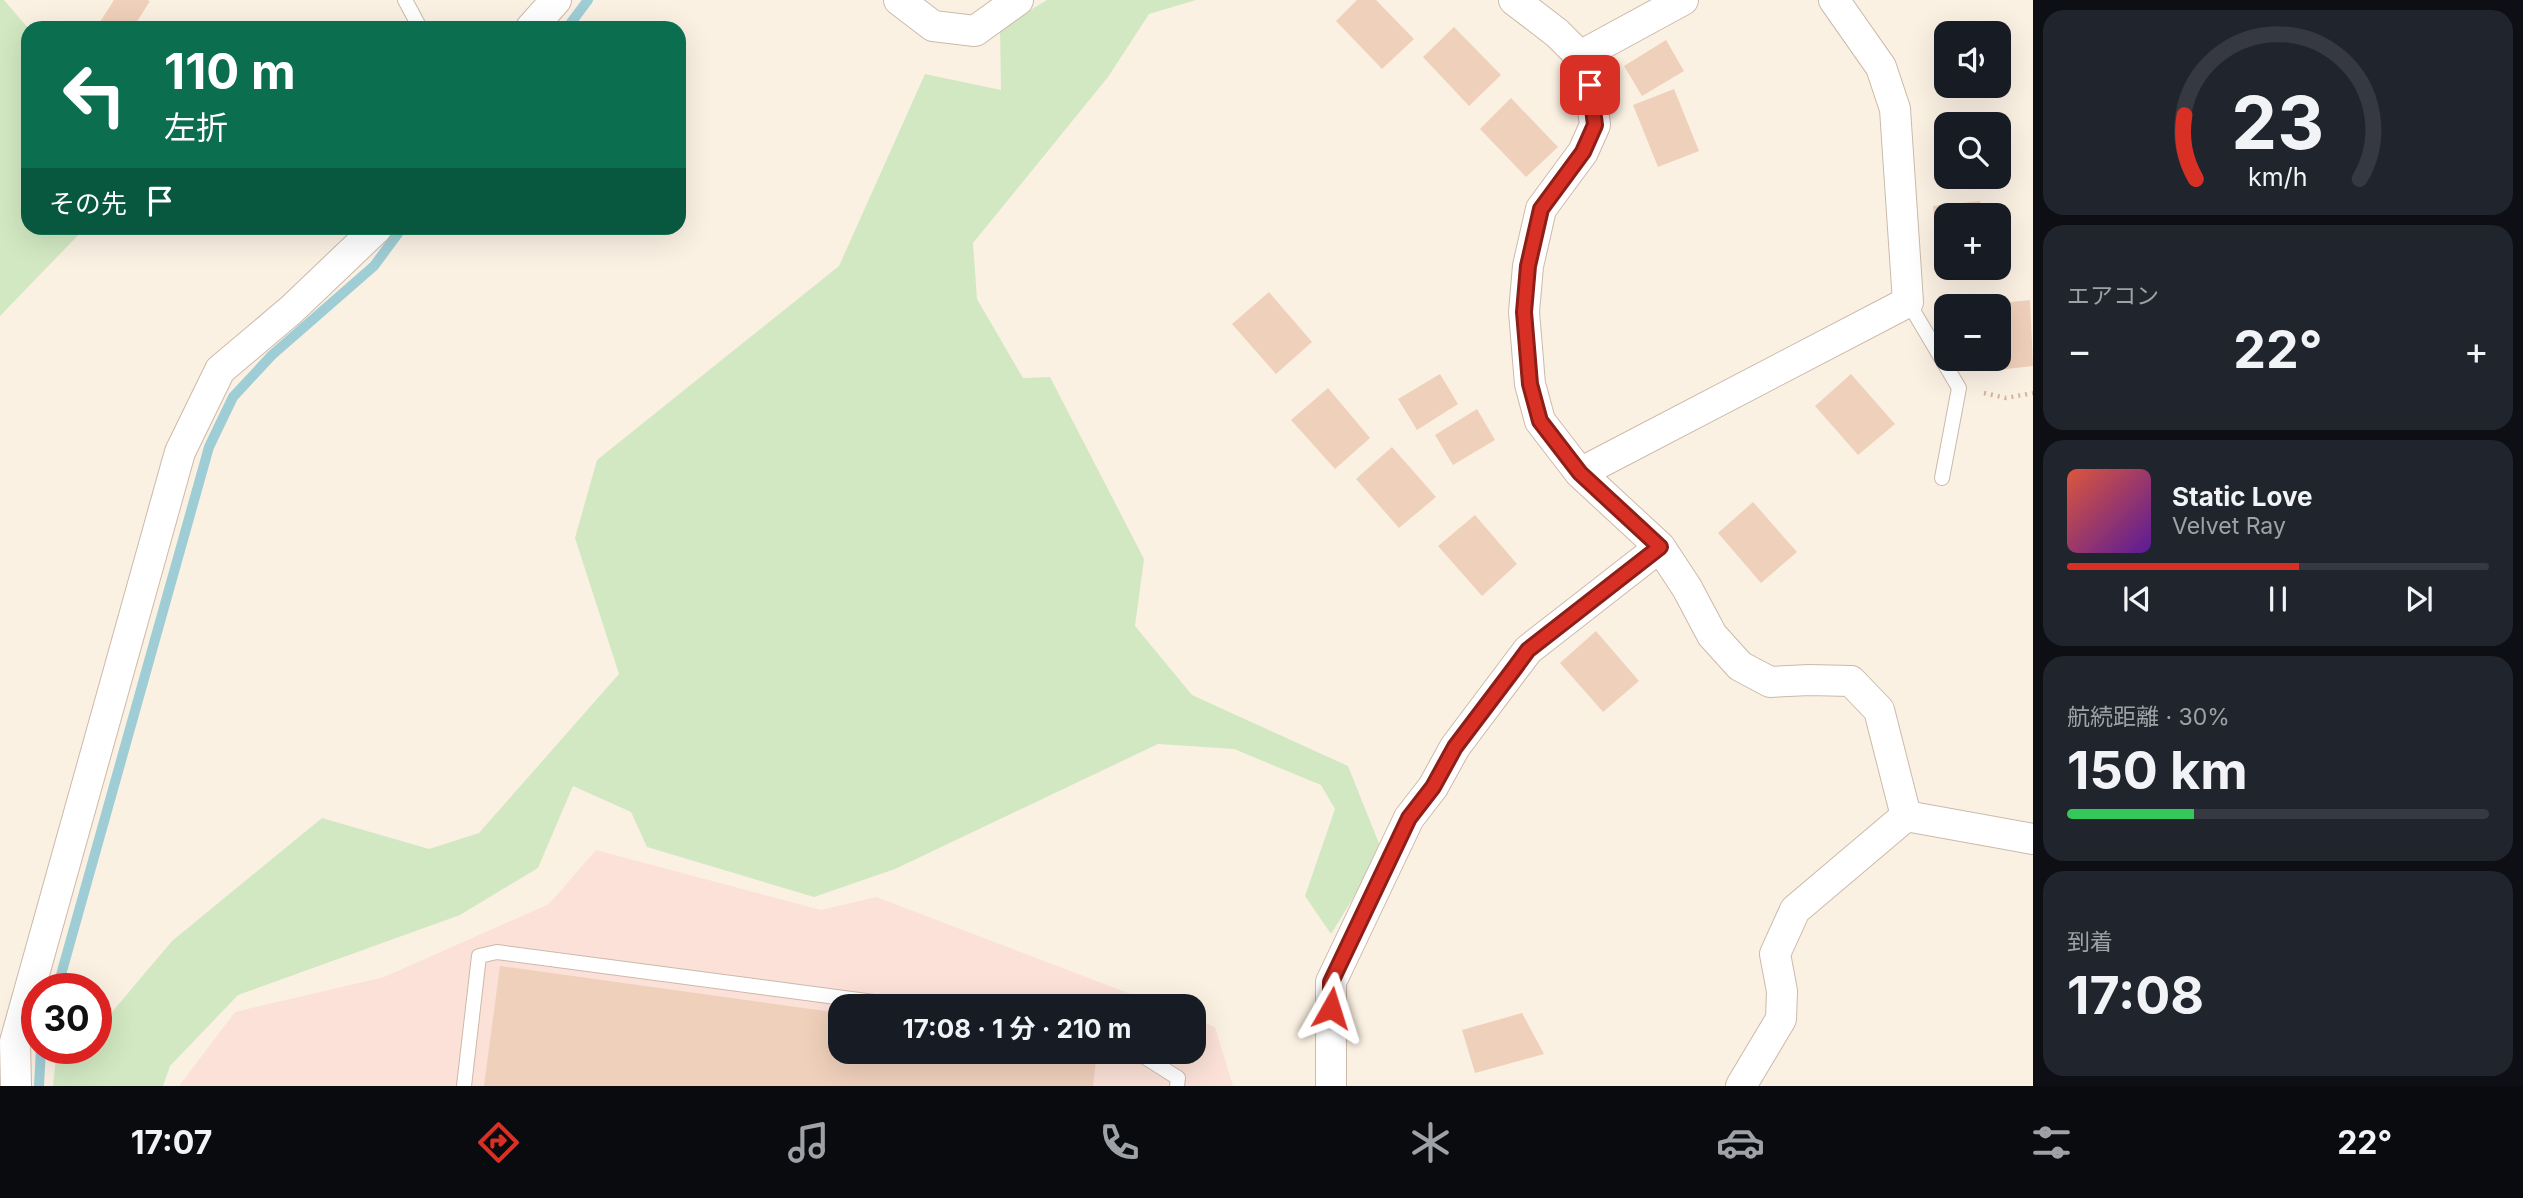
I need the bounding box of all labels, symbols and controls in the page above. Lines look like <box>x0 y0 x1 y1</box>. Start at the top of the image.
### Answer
map controls <box>1934 21 2011 371</box>
button: sound <box>1934 21 2011 98</box>
text: 110 m <box>164 42 296 101</box>
icon: left <box>49 49 140 140</box>
pin <box>1560 55 1620 115</box>
icon: arrive <box>1571 66 1609 104</box>
text: 23 <box>2232 78 2324 167</box>
text: 左折 <box>164 108 228 147</box>
button: search <box>1934 112 2011 189</box>
text: km/h <box>2248 161 2308 191</box>
icon: arrive <box>141 182 179 220</box>
text: その先 <box>49 188 127 219</box>
button: + <box>1934 203 2011 280</box>
text: エアコン <box>2067 282 2159 310</box>
button: − <box>1934 294 2011 371</box>
text: 22° <box>2233 318 2323 381</box>
text: − <box>2067 327 2092 373</box>
text: + <box>2464 327 2489 373</box>
text: Static Love <box>2172 481 2313 512</box>
text: Velvet Ray <box>2172 512 2286 540</box>
icon: previous <box>2118 580 2156 618</box>
icon: pause <box>2259 580 2297 618</box>
icon: next <box>2400 580 2438 618</box>
text: 航続距離 · 30% <box>2067 703 2230 731</box>
text: 150 km <box>2067 739 2248 802</box>
text: 到着 <box>2067 928 2113 956</box>
text: 17:08 <box>2067 964 2204 1027</box>
position arrow <box>1294 971 1368 1045</box>
speed limit sign: 30 <box>21 973 112 1064</box>
text: 17:08 · 1 分 · 210 m <box>903 1013 1131 1044</box>
icon: directions <box>474 1118 523 1167</box>
icon: music <box>784 1118 833 1167</box>
icon: phone <box>1095 1118 1144 1167</box>
icon: climate <box>1406 1118 1455 1167</box>
icon: car <box>1716 1118 1765 1167</box>
icon: filters <box>2027 1118 2076 1167</box>
text: 17:07 <box>131 1123 212 1162</box>
text: 22° <box>2337 1123 2392 1162</box>

